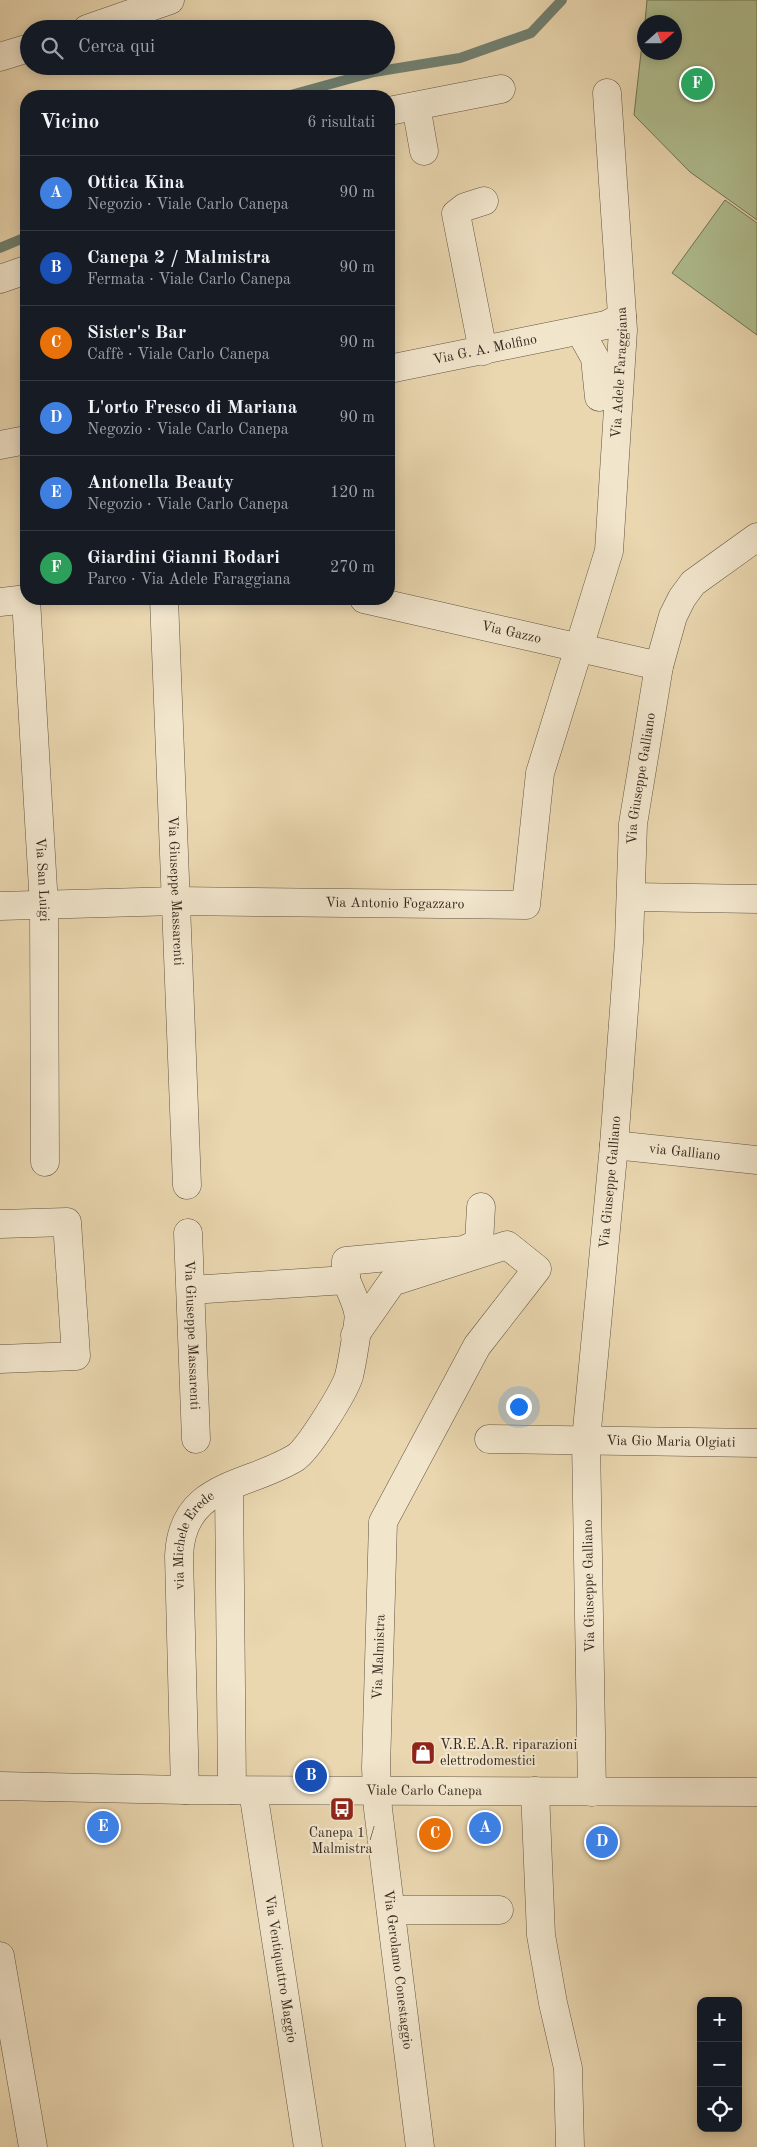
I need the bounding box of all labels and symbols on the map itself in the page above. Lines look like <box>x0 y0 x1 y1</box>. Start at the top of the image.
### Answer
north arrow <box>637 15 682 60</box>
pin: F <box>681 65 713 103</box>
street label: Via Adele Faraggiana <box>609 306 630 439</box>
street label: Via G. A. Molfino <box>432 332 538 367</box>
street label: Via Gazzo <box>480 619 543 646</box>
street label: Via Giuseppe Galliano <box>625 712 658 845</box>
street label: Via Giuseppe Massarenti <box>166 816 185 966</box>
street label: Via San Luigi <box>33 837 51 922</box>
street label: Via Antonio Fogazzaro <box>325 896 465 911</box>
street label: Via Giuseppe Galliano <box>597 1115 623 1249</box>
street label: via Galliano <box>648 1142 721 1163</box>
street label: Via Giuseppe Massarenti <box>182 1260 202 1410</box>
your location <box>506 1394 532 1420</box>
street label: Via Gio Maria Olgiati <box>606 1434 736 1450</box>
street label: via Michele Erede <box>172 1489 217 1590</box>
street label: Via Giuseppe Galliano <box>581 1519 597 1653</box>
street label: Via Malmistra <box>371 1614 387 1700</box>
place label: V.R.E.A.R. riparazioni elettrodomestici <box>440 1738 577 1768</box>
shop icon: V.R.E.A.R. riparazioni elettrodomestici <box>410 1740 436 1766</box>
pin: B <box>295 1757 327 1795</box>
street label: Viale Carlo Canepa <box>366 1784 482 1798</box>
bus stop icon: Canepa 1 / Malmistra <box>329 1796 355 1822</box>
pin: E <box>87 1808 119 1846</box>
pin: A <box>469 1809 501 1847</box>
pin: C <box>419 1815 451 1853</box>
pin: D <box>586 1823 618 1861</box>
place label: Canepa 1 / Malmistra <box>309 1826 375 1856</box>
street label: Via Gerolamo Conestaggio <box>381 1889 415 2050</box>
street label: Via Ventiquattro Maggio <box>262 1894 299 2044</box>

